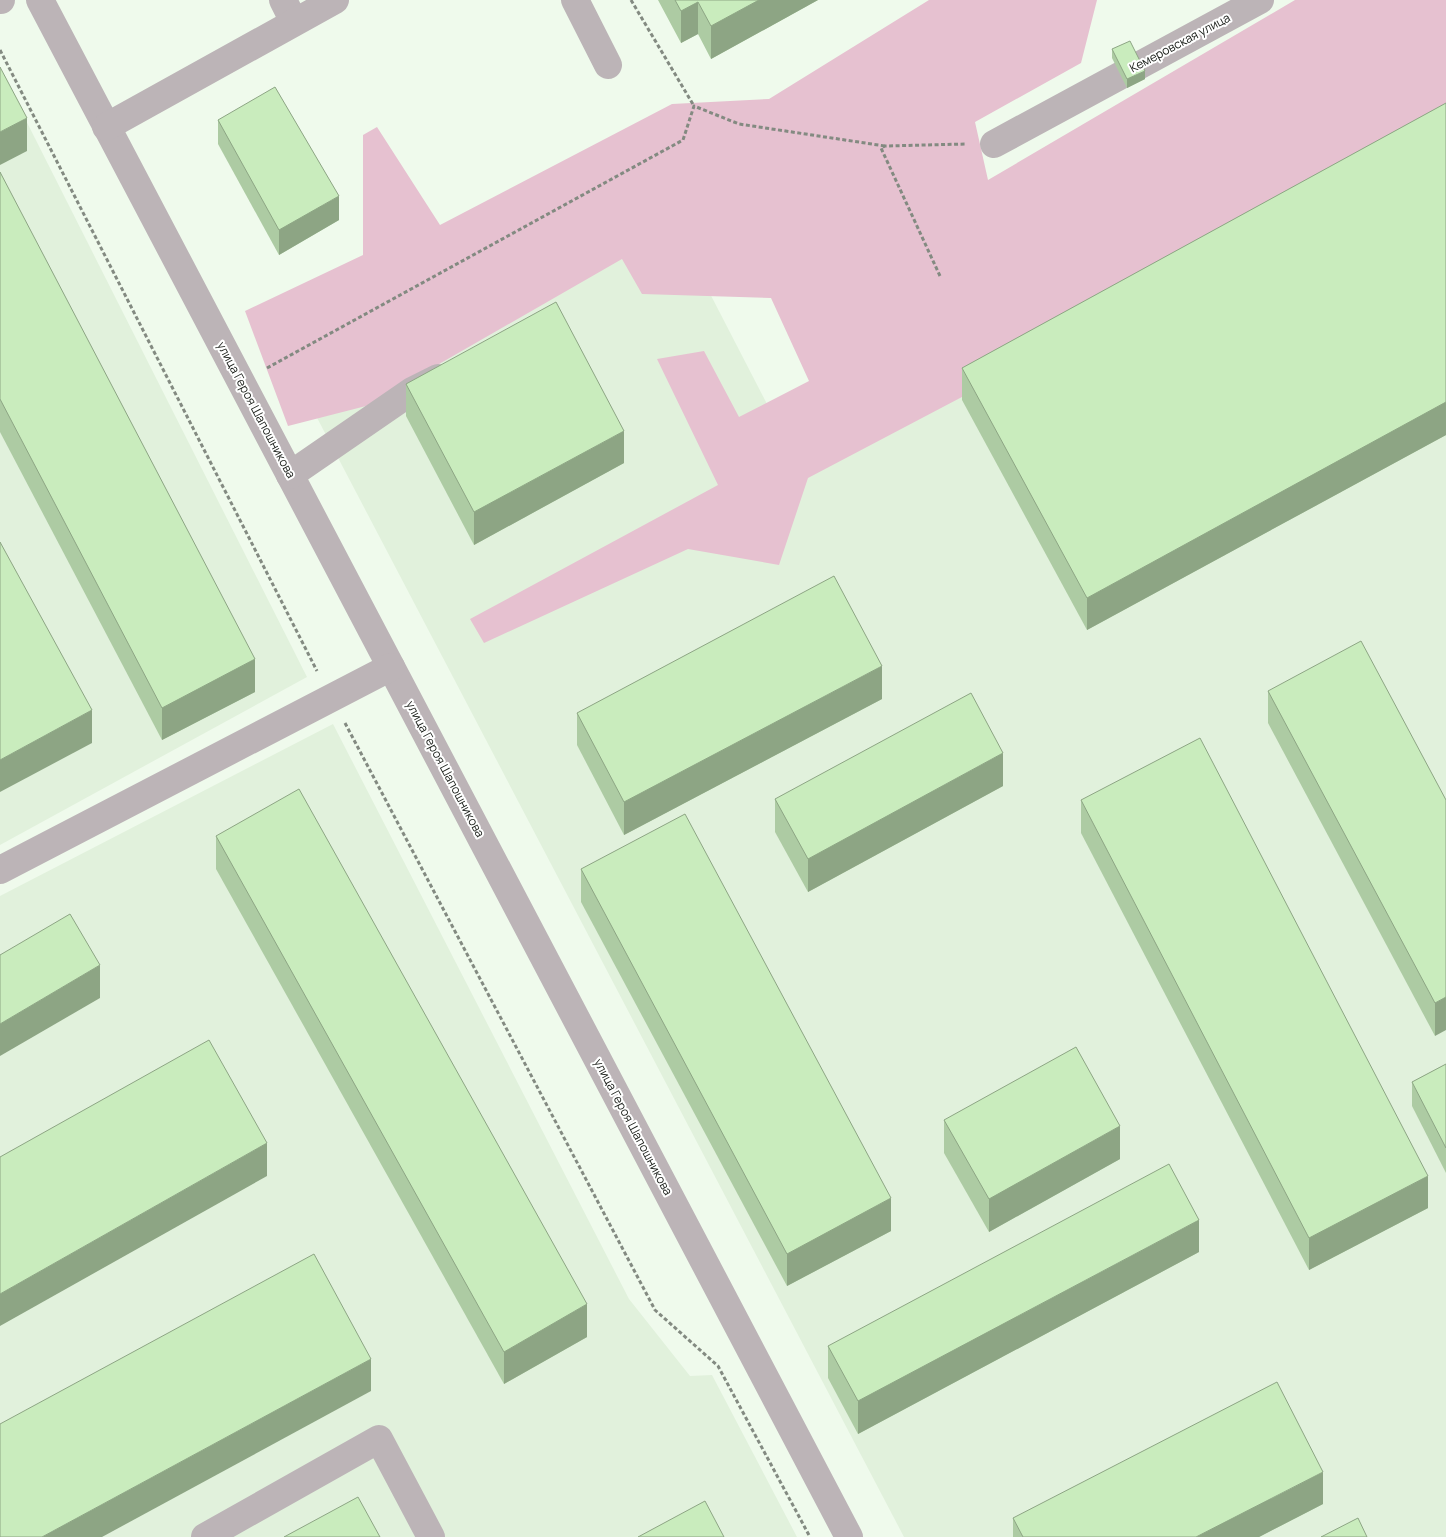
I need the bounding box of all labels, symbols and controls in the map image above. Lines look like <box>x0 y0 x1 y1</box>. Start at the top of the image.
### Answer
street label: Кемеровская улица <box>1126 9 1233 76</box>
street label: улица Героя Шапошникова <box>213 338 300 481</box>
street label: улица Героя Шапошникова <box>402 697 489 840</box>
street label: улица Героя Шапошникова <box>590 1055 677 1198</box>

